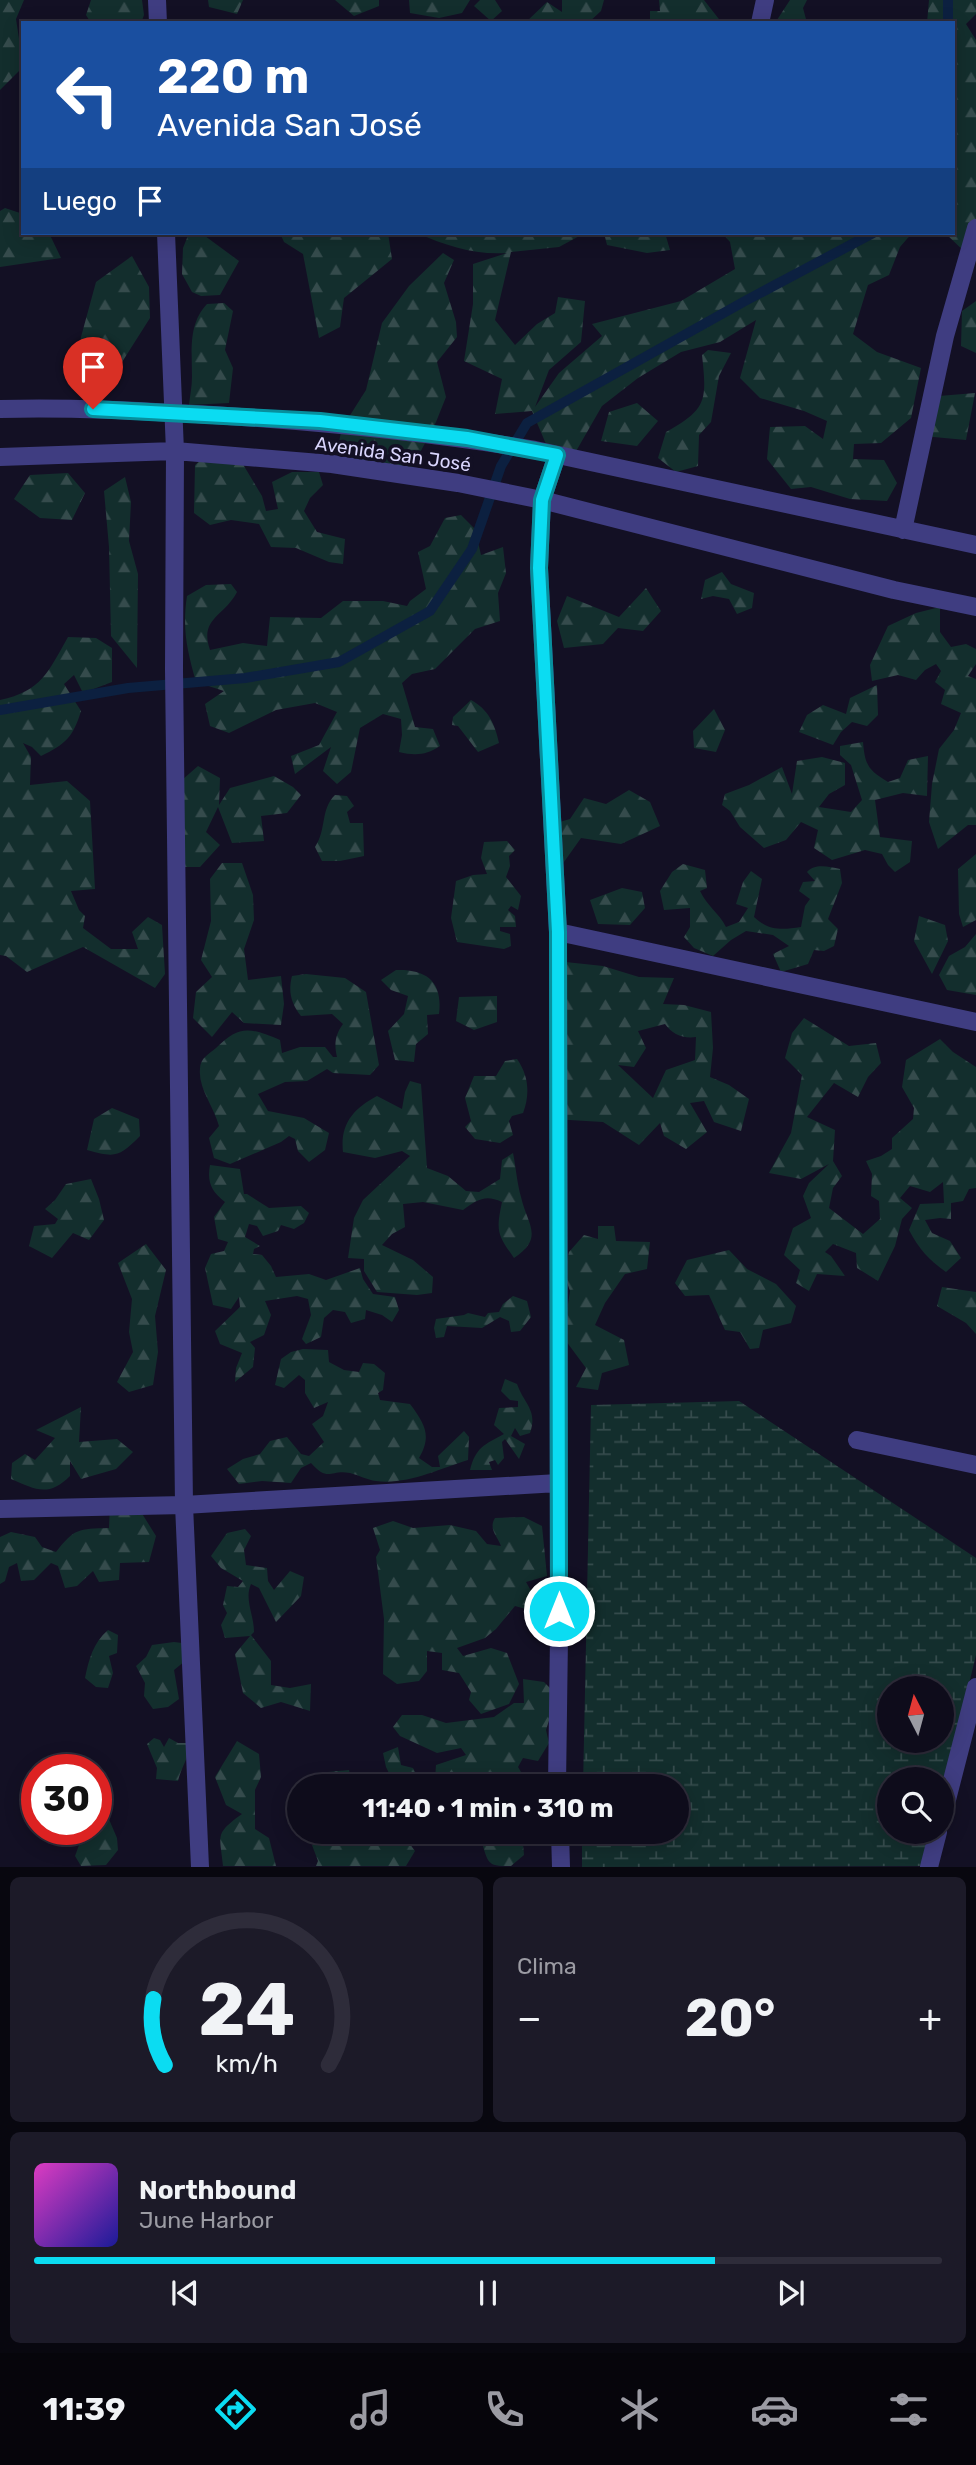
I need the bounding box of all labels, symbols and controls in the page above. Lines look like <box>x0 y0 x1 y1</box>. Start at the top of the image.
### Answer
text: 220 m <box>157 47 309 105</box>
icon: left <box>42 49 133 140</box>
text: Avenida San José <box>157 106 422 144</box>
icon: arrive <box>131 182 169 220</box>
text: Luego <box>42 186 117 217</box>
pin <box>63 337 123 409</box>
icon: arrive <box>74 348 112 386</box>
street label: Avenida San José <box>314 432 472 476</box>
position arrow <box>522 1574 596 1648</box>
north arrow <box>877 1676 954 1754</box>
map controls <box>877 1676 954 1844</box>
speed limit sign: 30 <box>21 1754 112 1845</box>
button: search <box>877 1767 954 1844</box>
text: 11:40 · 1 min · 310 m <box>362 1793 614 1824</box>
text: Clima <box>517 1952 577 1980</box>
text: 24 <box>198 1968 295 2054</box>
text: 20° <box>685 1987 775 2049</box>
text: − <box>517 1995 542 2041</box>
text: + <box>918 1995 942 2041</box>
text: km/h <box>215 2049 278 2078</box>
text: Northbound <box>139 2175 297 2206</box>
text: June Harbor <box>139 2206 273 2234</box>
icon: previous <box>166 2274 204 2312</box>
icon: pause <box>469 2274 507 2312</box>
icon: next <box>772 2274 810 2312</box>
icon: directions <box>211 2385 260 2434</box>
icon: music <box>346 2385 395 2434</box>
icon: phone <box>480 2385 529 2434</box>
icon: climate <box>615 2385 664 2434</box>
icon: car <box>750 2385 799 2434</box>
icon: filters <box>884 2385 933 2434</box>
text: 11:39 <box>43 2390 126 2428</box>

